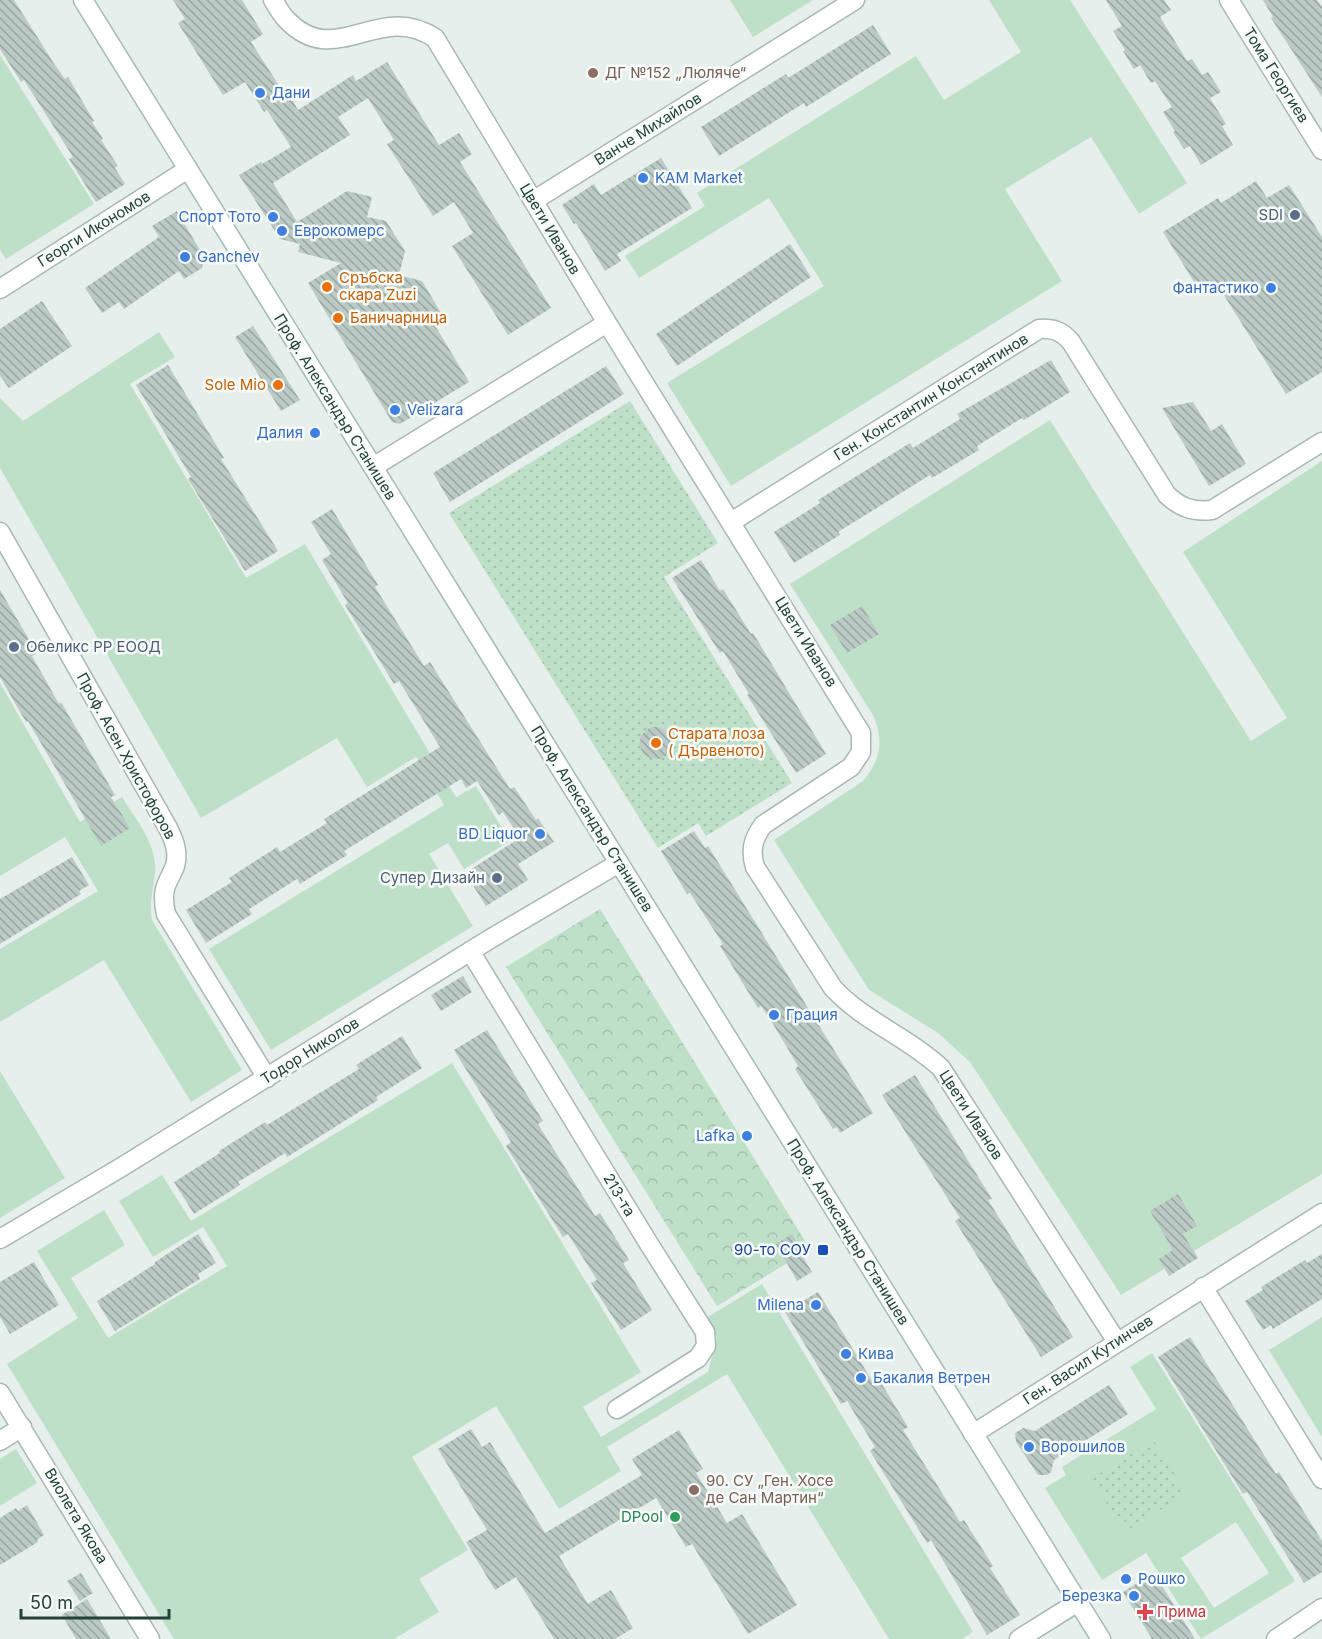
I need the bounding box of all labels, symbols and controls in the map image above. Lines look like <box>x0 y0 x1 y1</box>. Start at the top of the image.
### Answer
street label: Тома Георгиев <box>1239 23 1313 126</box>
place label: ДГ №152 „Люляче“ <box>605 63 747 82</box>
marker: ДГ №152 „Люляче“ <box>586 66 600 80</box>
place label: Дани <box>272 83 310 102</box>
marker: Дани <box>253 86 267 100</box>
street label: Ванче Михайлов <box>591 88 705 169</box>
place label: KAM Market <box>655 168 743 187</box>
marker: KAM Market <box>636 171 650 185</box>
street label: Цвети Иванов <box>516 180 585 278</box>
street label: Георги Икономов <box>34 186 154 271</box>
place label: SDI <box>1259 205 1283 224</box>
place label: Спорт Тото <box>179 207 261 226</box>
marker: SDI <box>1288 208 1302 222</box>
marker: Спорт Тото <box>266 210 280 224</box>
place label: Еврокомерс <box>294 221 385 240</box>
marker: Еврокомерс <box>275 224 289 238</box>
place label: Ganchev <box>197 247 260 266</box>
marker: Ganchev <box>178 250 192 264</box>
place label: Сръбска скара Zuzi <box>339 268 416 304</box>
place label: Фантастико <box>1172 278 1259 297</box>
marker: Сръбска скара Zuzi <box>320 280 334 294</box>
marker: Фантастико <box>1264 281 1278 295</box>
place label: Баничарница <box>350 308 447 327</box>
street label: Проф. Александър Станишев <box>270 310 401 503</box>
marker: Баничарница <box>331 311 345 325</box>
street label: Ген. Константин Константинов <box>830 329 1031 464</box>
place label: Sole Mio <box>205 375 266 394</box>
marker: Sole Mio <box>271 378 285 392</box>
place label: Velizara <box>407 400 463 419</box>
marker: Velizara <box>388 403 402 417</box>
place label: Далия <box>256 423 303 442</box>
marker: Далия <box>308 426 322 440</box>
street label: Цвети Иванов <box>771 593 842 690</box>
place label: Обеликс РР ЕООД <box>26 637 161 656</box>
marker: Обеликс РР ЕООД <box>7 640 21 654</box>
street label: Проф. Асен Христофоров <box>73 669 180 842</box>
street label: Проф. Александър Станишев <box>527 722 658 915</box>
place label: Старата лоза ( Дървеното) <box>668 724 765 760</box>
marker: Старата лоза ( Дървеното) <box>649 736 663 750</box>
place label: BD Liquor <box>458 824 528 843</box>
marker: BD Liquor <box>533 827 547 841</box>
place label: Супер Дизайн <box>380 868 485 887</box>
marker: Супер Дизайн <box>490 871 504 885</box>
place label: Грация <box>786 1005 838 1024</box>
marker: Грация <box>767 1008 781 1022</box>
street label: Тодор Николов <box>257 1013 362 1088</box>
street label: Цвети Иванов <box>935 1066 1007 1163</box>
place label: Lafka <box>696 1126 735 1145</box>
marker: Lafka <box>740 1129 754 1143</box>
street label: Проф. Александър Станишев <box>783 1135 914 1328</box>
street label: 213-та <box>599 1170 640 1220</box>
place label: 90-то СОУ <box>734 1240 812 1259</box>
marker: 90-то СОУ <box>816 1243 830 1257</box>
place label: Milena <box>757 1295 804 1314</box>
marker: Milena <box>809 1298 823 1312</box>
street label: Ген. Васил Кутинчев <box>1019 1310 1156 1409</box>
place label: Кива <box>858 1344 894 1363</box>
marker: Кива <box>839 1347 853 1361</box>
place label: Бакалия Ветрен <box>873 1368 990 1387</box>
marker: Бакалия Ветрен <box>854 1371 868 1385</box>
place label: Ворошилов <box>1041 1437 1125 1456</box>
marker: Ворошилов <box>1022 1440 1036 1454</box>
street label: Виолета Якова <box>40 1465 112 1567</box>
place label: 90. СУ „Ген. Хосе де Сан Мартин“ <box>706 1471 834 1507</box>
marker: 90. СУ „Ген. Хосе де Сан Мартин“ <box>687 1483 701 1497</box>
place label: DPool <box>621 1507 663 1526</box>
marker: DPool <box>668 1510 682 1524</box>
place label: Рошко <box>1138 1569 1186 1588</box>
marker: Рошко <box>1119 1572 1133 1586</box>
scale bar <box>21 1582 170 1620</box>
place label: Березка <box>1062 1586 1122 1605</box>
marker: Березка <box>1127 1589 1141 1603</box>
text: 50 m <box>30 1592 73 1613</box>
place label: Прима <box>1157 1602 1206 1621</box>
marker: Прима <box>1138 1605 1152 1619</box>

